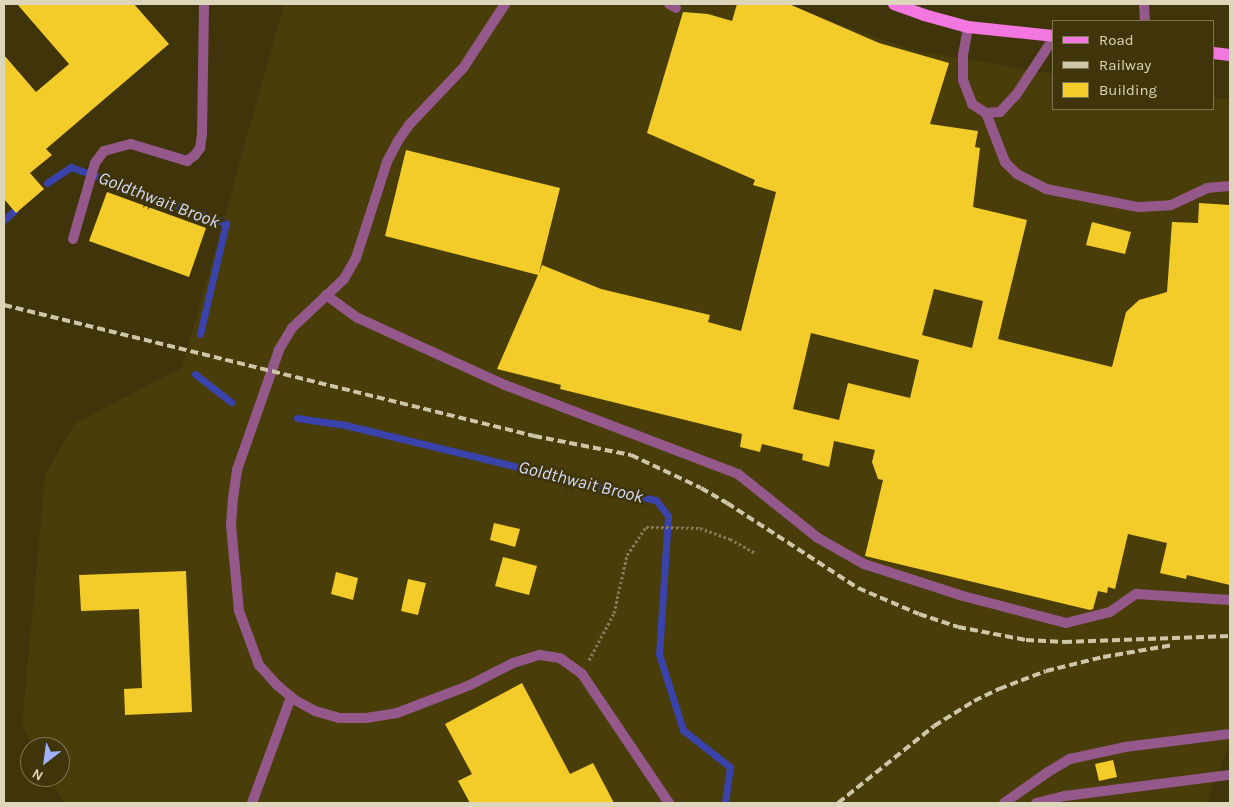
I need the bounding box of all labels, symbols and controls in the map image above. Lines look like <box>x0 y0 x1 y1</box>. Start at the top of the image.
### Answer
legend <box>1052 20 1214 110</box>
text: Road <box>1099 31 1134 49</box>
text: Railway <box>1099 56 1151 74</box>
text: Building <box>1099 81 1157 99</box>
water label: Goldthwait Brook <box>95 167 223 233</box>
water label: Goldthwait Brook <box>516 456 646 508</box>
north arrow <box>20 737 70 787</box>
text: N <box>29 765 46 784</box>

